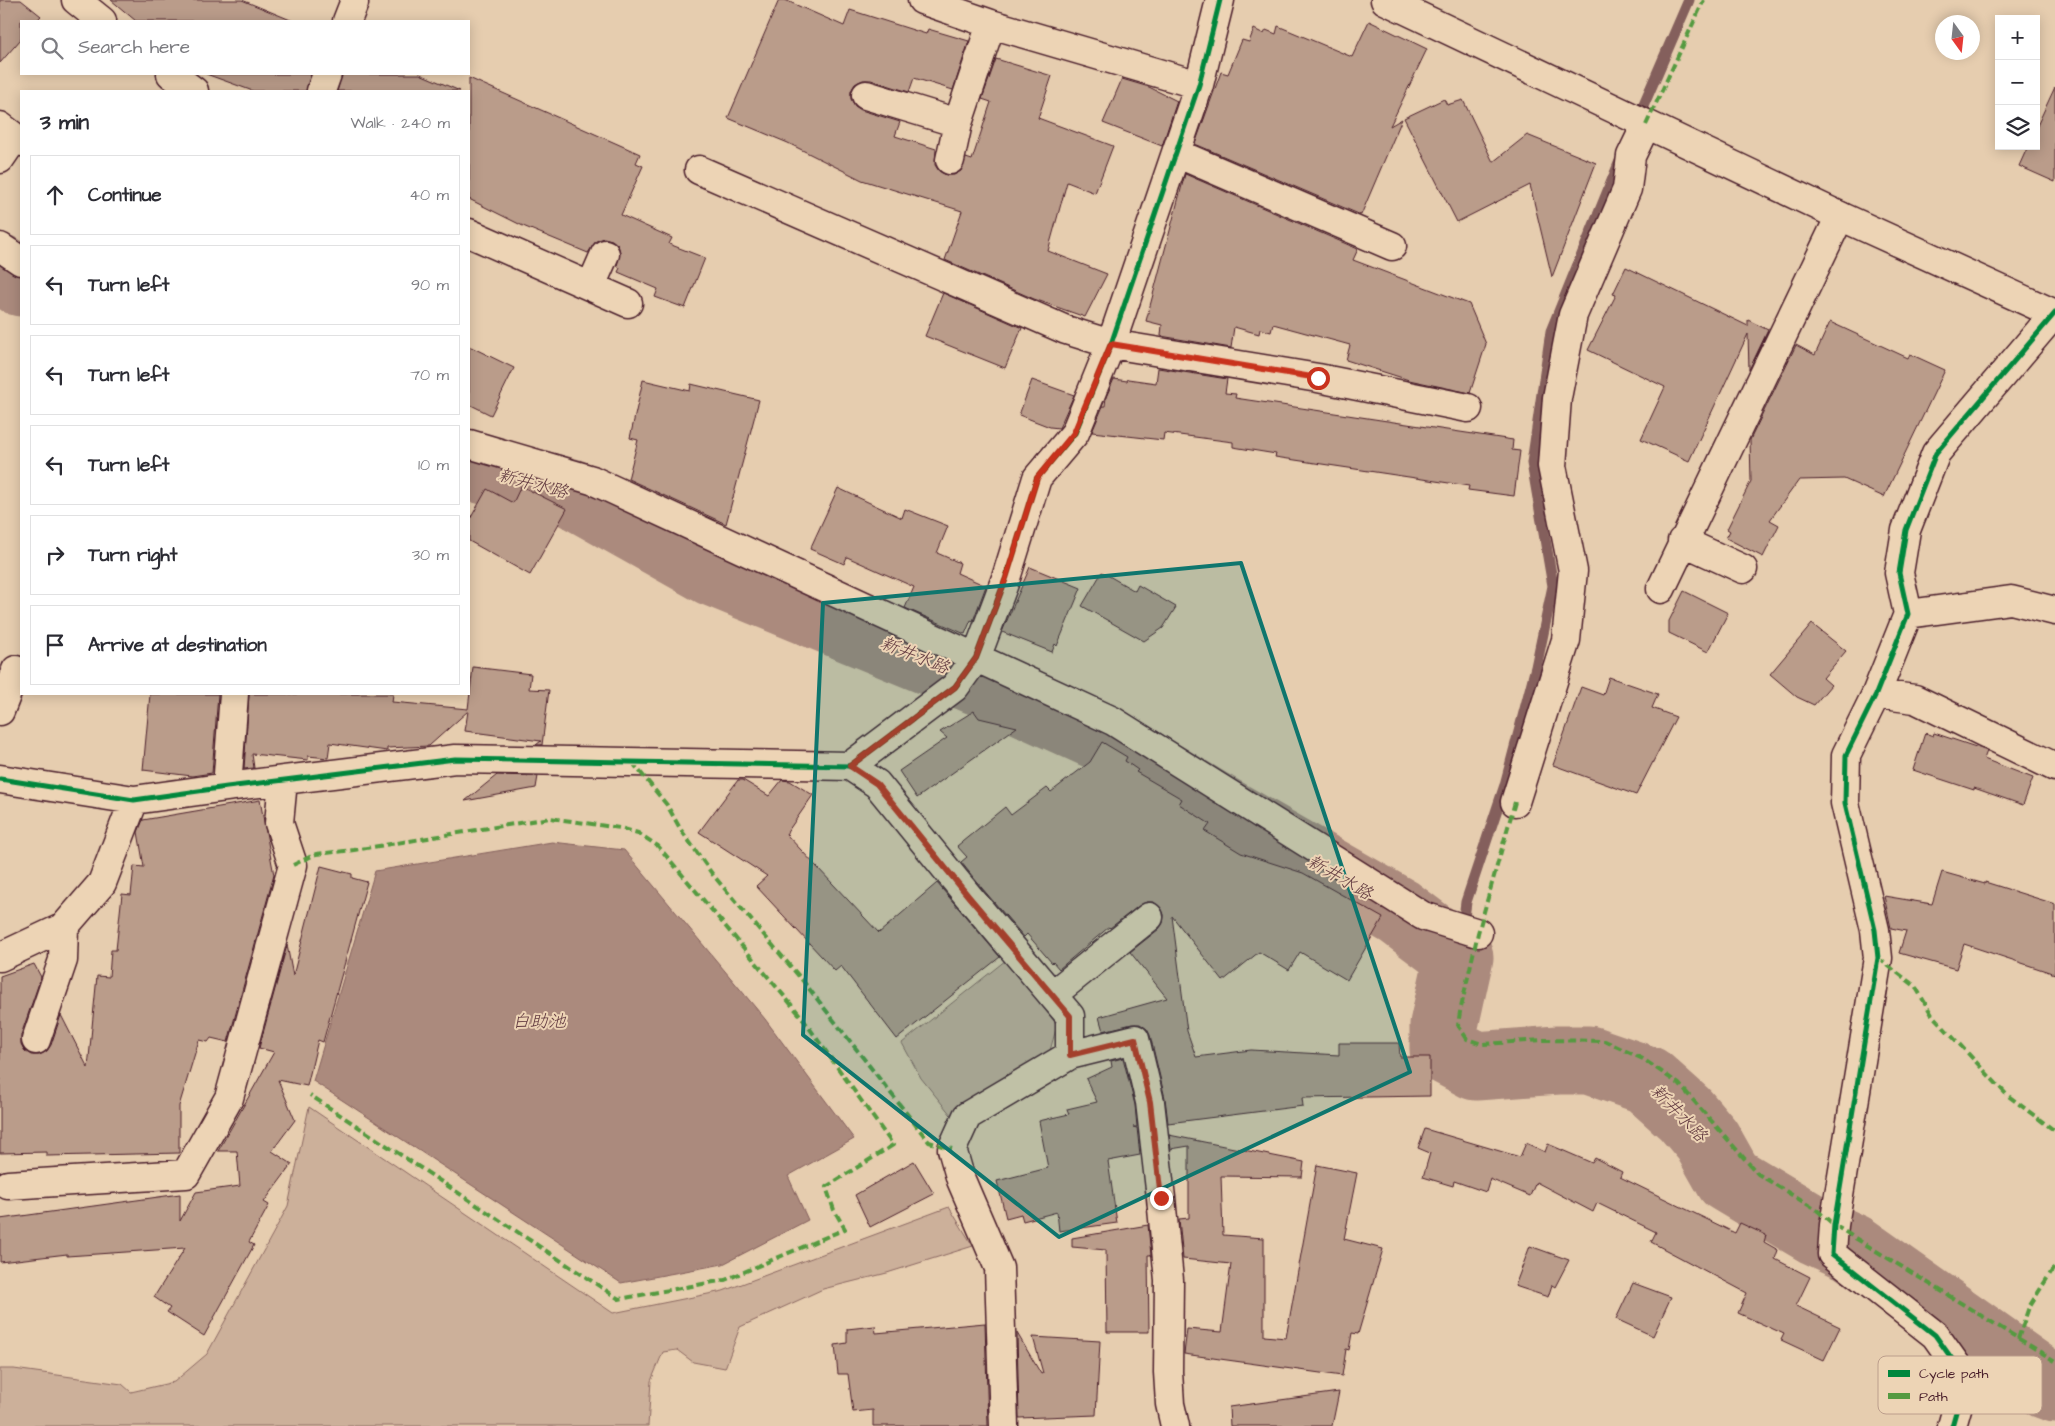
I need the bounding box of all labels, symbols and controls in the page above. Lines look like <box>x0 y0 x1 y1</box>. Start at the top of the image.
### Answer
north arrow <box>1935 15 1980 60</box>
map controls <box>1995 15 2040 150</box>
button: + <box>1995 15 2040 60</box>
search box <box>20 20 470 75</box>
icon: search <box>38 34 66 62</box>
text: Search here <box>78 34 190 61</box>
button: − <box>1995 60 2040 105</box>
button: layers <box>1995 105 2040 150</box>
text: 3 min <box>40 108 89 137</box>
text: Walk · 240 m <box>350 112 450 134</box>
icon: ahead <box>41 181 69 209</box>
text: Continue <box>88 182 162 209</box>
text: 40 m <box>409 184 449 206</box>
icon: left <box>41 271 69 299</box>
text: Turn left <box>88 272 169 299</box>
text: 90 m <box>411 274 449 296</box>
icon: left <box>41 361 69 389</box>
text: Turn left <box>88 362 169 389</box>
text: 70 m <box>410 364 449 386</box>
route start <box>1307 367 1330 390</box>
icon: left <box>41 451 69 479</box>
text: Turn left <box>88 452 169 479</box>
text: 10 m <box>418 454 449 476</box>
water label: 新井水路 <box>495 462 572 505</box>
icon: right <box>41 541 69 569</box>
text: Turn right <box>88 542 177 569</box>
text: 30 m <box>412 544 449 566</box>
water label: 新井水路 <box>877 630 954 681</box>
icon: arrive <box>41 631 69 659</box>
text: Arrive at destination <box>88 632 267 659</box>
water label: 新井水路 <box>1302 849 1378 907</box>
water label: 白助池 <box>512 1009 567 1034</box>
water label: 新井水路 <box>1645 1079 1713 1149</box>
route end <box>1150 1187 1173 1210</box>
legend <box>1878 1356 2042 1414</box>
text: Cycle path <box>1919 1364 1988 1384</box>
text: Path <box>1919 1387 1948 1407</box>

